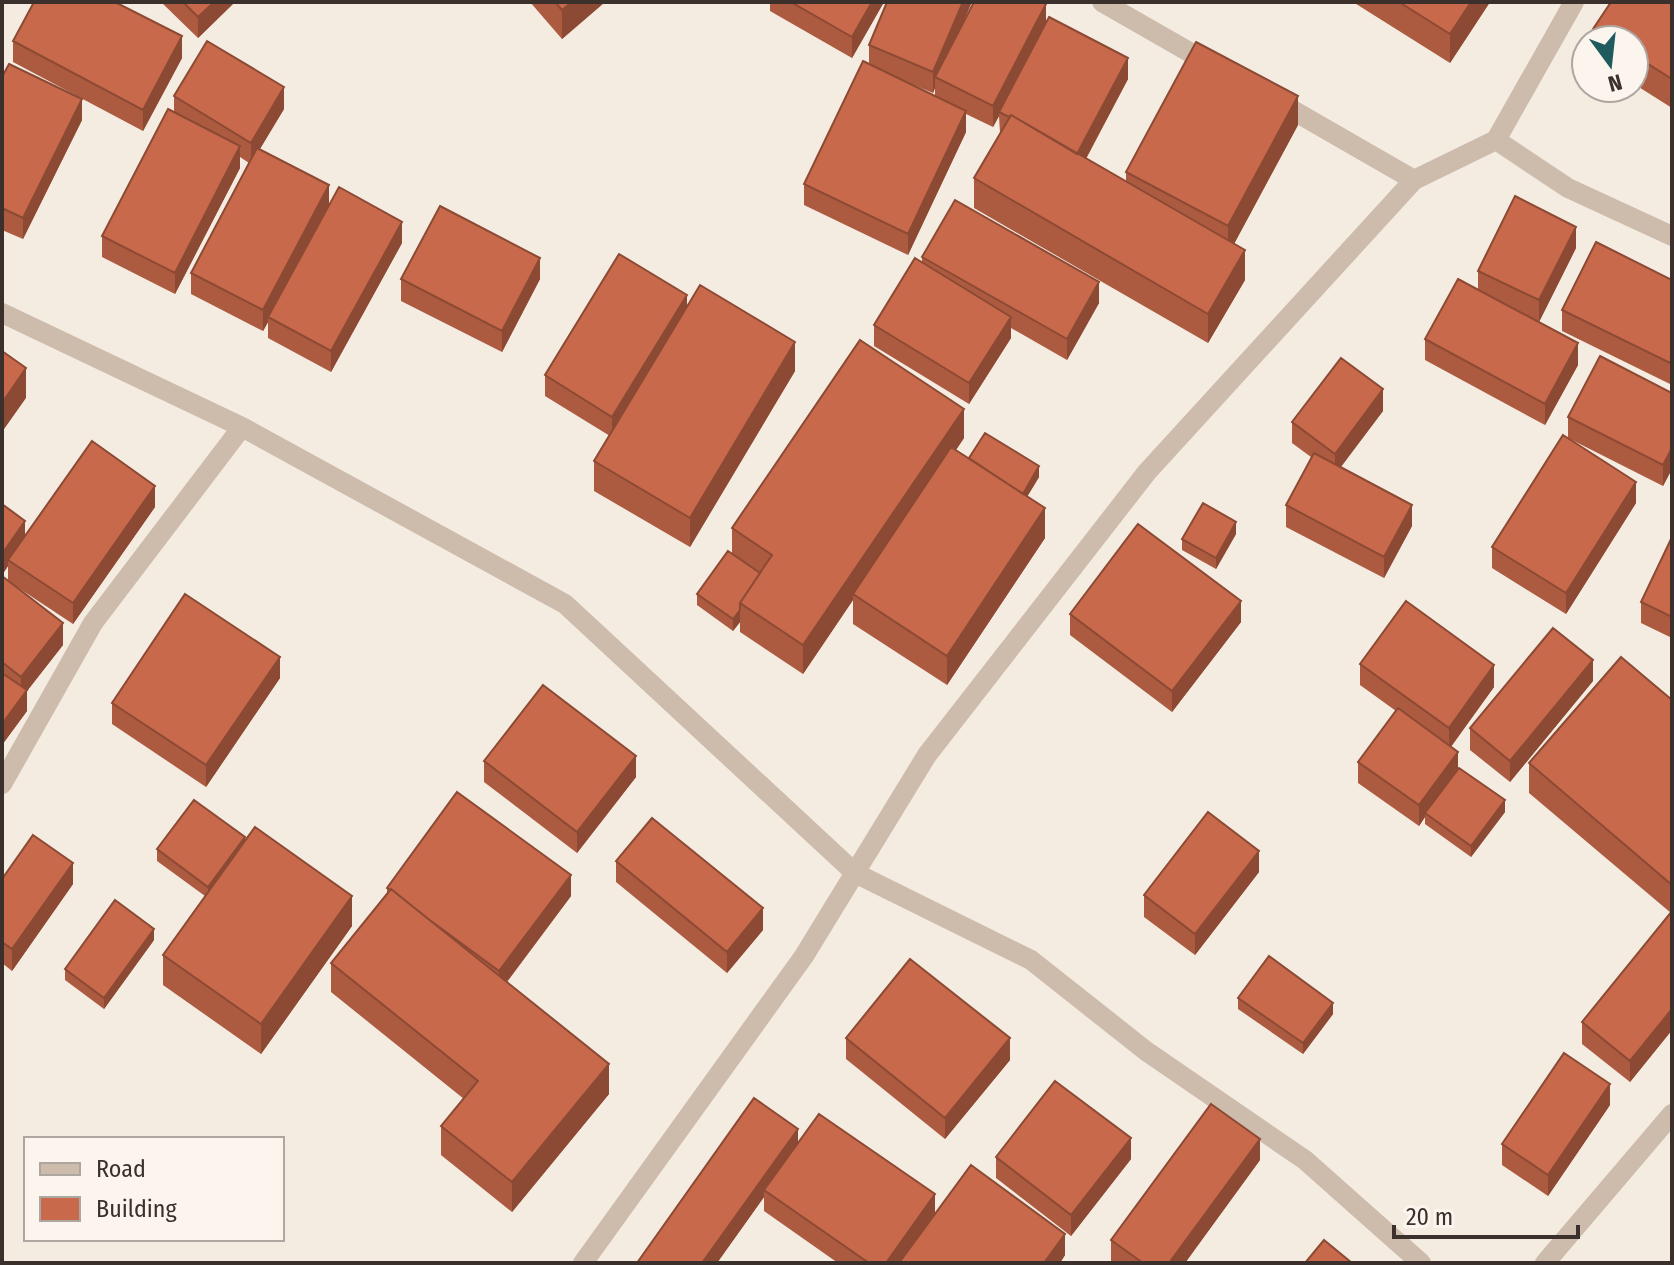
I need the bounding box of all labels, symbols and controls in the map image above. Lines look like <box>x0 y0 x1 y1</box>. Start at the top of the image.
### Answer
north arrow <box>1570 24 1650 104</box>
text: N <box>1605 68 1625 98</box>
legend <box>24 1137 284 1241</box>
text: Road <box>96 1155 146 1183</box>
scale bar <box>1394 1189 1578 1239</box>
text: Building <box>96 1195 178 1223</box>
text: 20 m <box>1406 1203 1453 1231</box>

